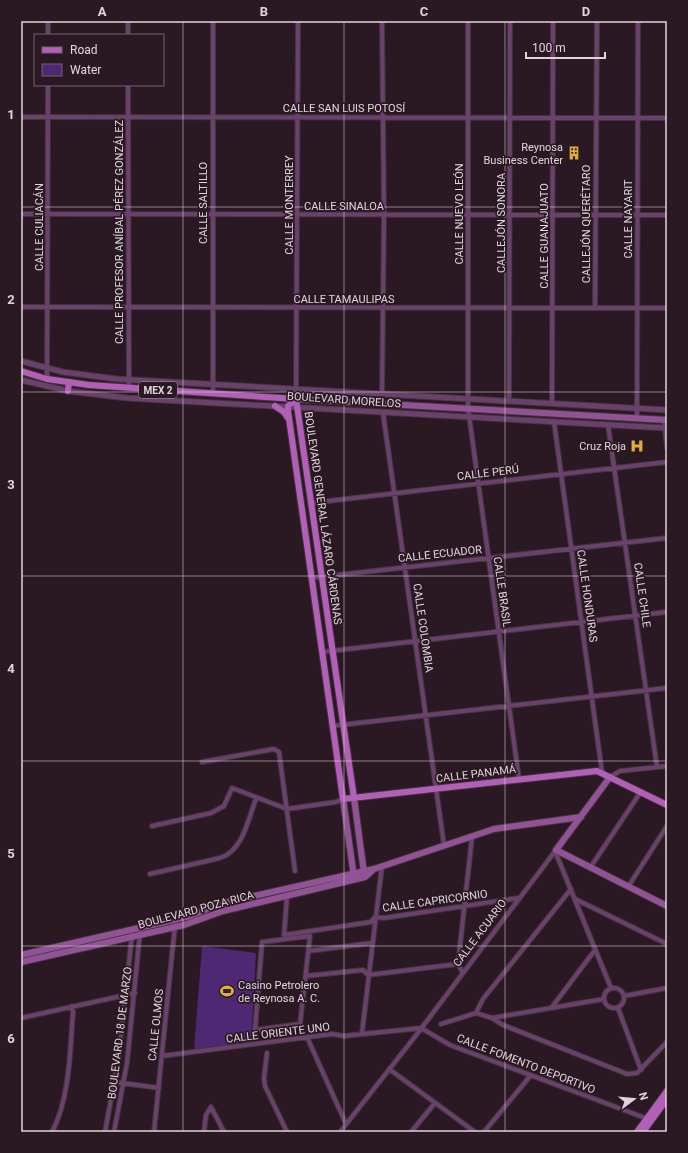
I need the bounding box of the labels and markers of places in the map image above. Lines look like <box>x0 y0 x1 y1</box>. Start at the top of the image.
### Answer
place label: Reynosa Business Center <box>484 141 563 167</box>
building icon: Reynosa Business Center <box>566 145 582 161</box>
hospital icon: Cruz Roja <box>629 438 645 454</box>
place label: Cruz Roja <box>579 440 626 453</box>
place label: Casino Petrolero de Reynosa A. C. <box>238 979 320 1005</box>
sports icon: Casino Petrolero de Reynosa A. C. <box>219 983 235 999</box>

